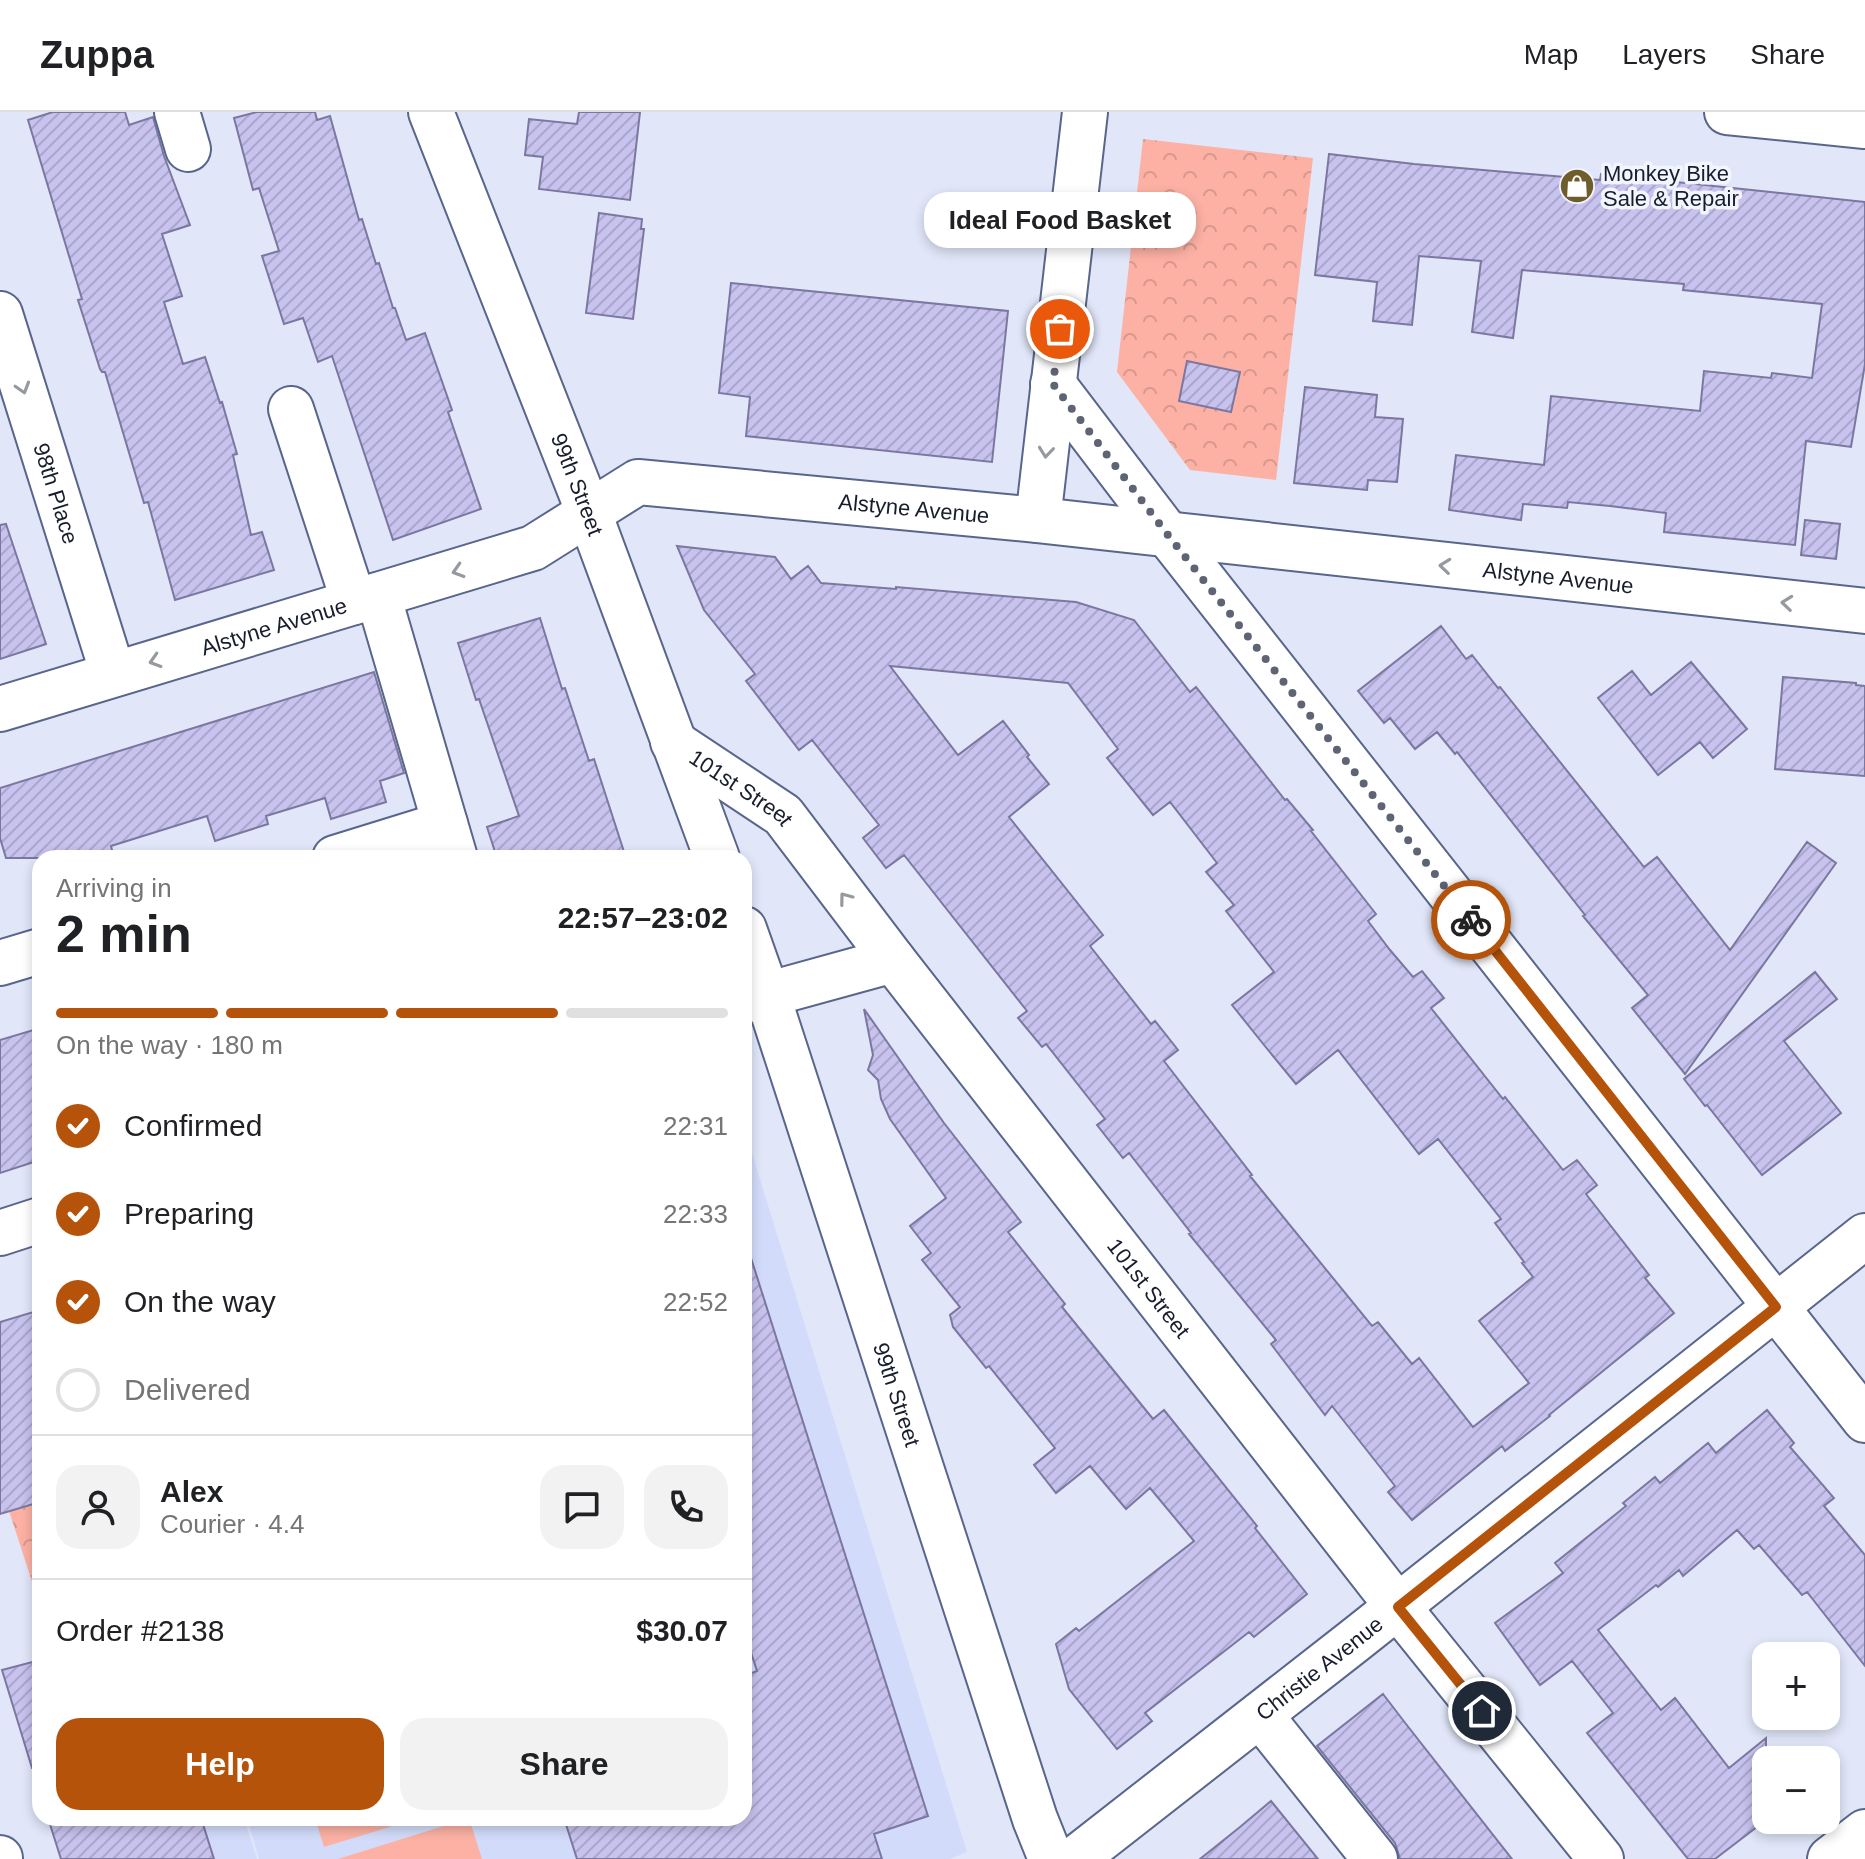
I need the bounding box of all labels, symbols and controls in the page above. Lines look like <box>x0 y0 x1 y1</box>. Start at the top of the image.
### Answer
text: Zuppa <box>40 34 154 76</box>
text: Map <box>1524 39 1578 70</box>
text: Layers <box>1622 39 1706 70</box>
text: Share <box>1750 39 1825 70</box>
place label: Monkey Bike Sale & Repair <box>1603 161 1739 211</box>
shop icon: Monkey Bike Sale & Repair <box>1558 167 1596 205</box>
callout: Ideal Food Basket <box>924 193 1196 249</box>
text: Ideal Food Basket <box>949 205 1171 235</box>
pin <box>1026 295 1094 363</box>
icon: bag <box>1038 307 1082 351</box>
one-way arrow <box>14 381 30 395</box>
street label: 99th Street <box>546 429 609 539</box>
street label: 98th Place <box>29 440 84 547</box>
one-way arrow <box>1037 446 1054 459</box>
street label: Alstyne Avenue <box>837 489 990 528</box>
one-way arrow <box>1439 557 1452 574</box>
street label: Alstyne Avenue <box>1482 557 1635 598</box>
one-way arrow <box>452 562 466 578</box>
street label: Alstyne Avenue <box>198 592 350 660</box>
one-way arrow <box>1781 594 1794 611</box>
one-way arrow <box>149 652 163 668</box>
street label: 101st Street <box>685 744 799 830</box>
text: Arriving in <box>56 873 172 903</box>
courier <box>1431 880 1511 960</box>
one-way arrow <box>841 892 855 907</box>
icon: bike <box>1449 898 1493 942</box>
text: 22:57–23:02 <box>558 901 728 934</box>
text: 2 min <box>56 905 192 963</box>
text: On the way · 180 m <box>56 1030 283 1060</box>
icon: check <box>56 1104 100 1148</box>
text: Confirmed <box>124 1109 262 1142</box>
text: 22:31 <box>663 1111 728 1141</box>
icon: check <box>56 1192 100 1236</box>
text: Preparing <box>124 1197 254 1230</box>
text: 22:33 <box>663 1199 728 1229</box>
street label: 101st Street <box>1103 1233 1195 1342</box>
icon: check <box>56 1280 100 1324</box>
text: On the way <box>124 1285 276 1318</box>
text: 22:52 <box>663 1287 728 1317</box>
street label: 99th Street <box>869 1339 926 1450</box>
text: Delivered <box>124 1373 251 1406</box>
button: person <box>56 1465 140 1549</box>
button: chat <box>540 1465 624 1549</box>
button: phone <box>644 1465 728 1549</box>
text: Alex <box>160 1475 223 1508</box>
text: Courier · 4.4 <box>160 1509 305 1539</box>
street label: Christie Avenue <box>1251 1611 1387 1725</box>
text: Order #2138 <box>56 1614 224 1647</box>
text: $30.07 <box>636 1614 728 1647</box>
map controls <box>1752 1642 1840 1834</box>
button: + <box>1752 1642 1840 1730</box>
pin <box>1448 1677 1516 1745</box>
icon: home <box>1460 1689 1504 1733</box>
button: Help <box>56 1718 384 1810</box>
button: Share <box>400 1718 728 1810</box>
button: − <box>1752 1746 1840 1834</box>

